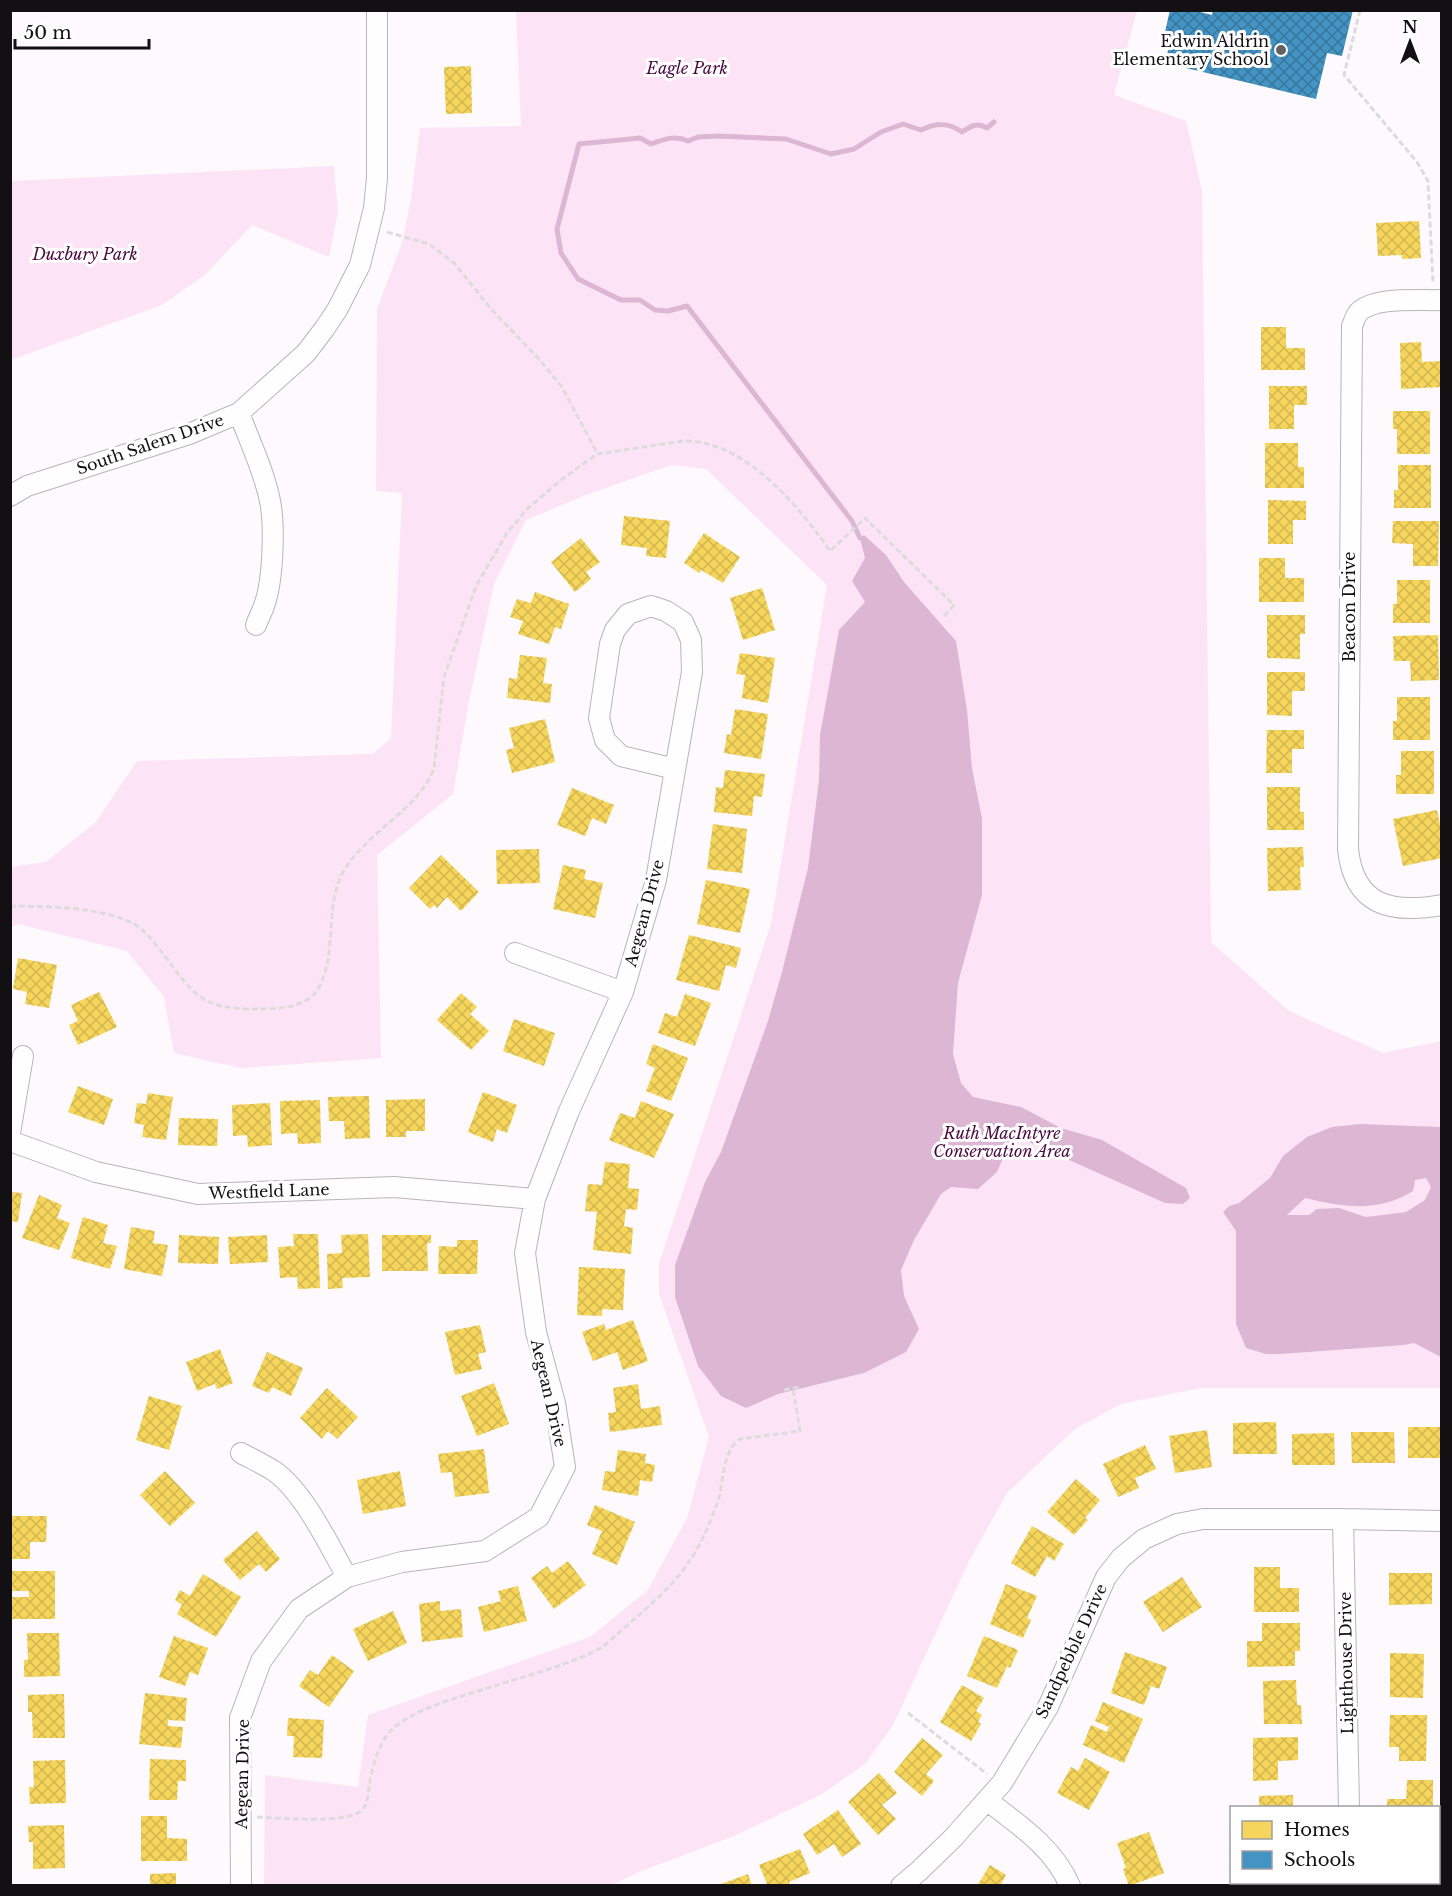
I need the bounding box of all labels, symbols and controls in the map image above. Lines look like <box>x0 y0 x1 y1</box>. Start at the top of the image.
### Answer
scale bar <box>15 12 148 50</box>
north arrow <box>1380 12 1440 72</box>
text: N <box>1402 17 1418 37</box>
text: 50 m <box>24 22 72 44</box>
place label: Edwin Aldrin Elementary School <box>1113 31 1269 69</box>
marker: Edwin Aldrin Elementary School <box>1274 43 1288 57</box>
park label: Eagle Park <box>645 58 728 78</box>
park label: Duxbury Park <box>31 244 138 264</box>
street label: South Salem Drive <box>74 409 226 479</box>
street label: Beacon Drive <box>1339 552 1359 662</box>
street label: Aegean Drive <box>620 857 668 970</box>
park label: Ruth MacIntyre Conservation Area <box>933 1123 1071 1161</box>
street label: Westfield Lane <box>207 1179 330 1203</box>
street label: Aegean Drive <box>527 1336 571 1449</box>
street label: Sandpebble Drive <box>1031 1580 1111 1722</box>
street label: Lighthouse Drive <box>1335 1591 1357 1735</box>
street label: Aegean Drive <box>231 1719 253 1830</box>
legend <box>1230 1806 1440 1884</box>
text: Homes <box>1284 1819 1350 1841</box>
text: Schools <box>1284 1849 1355 1871</box>

